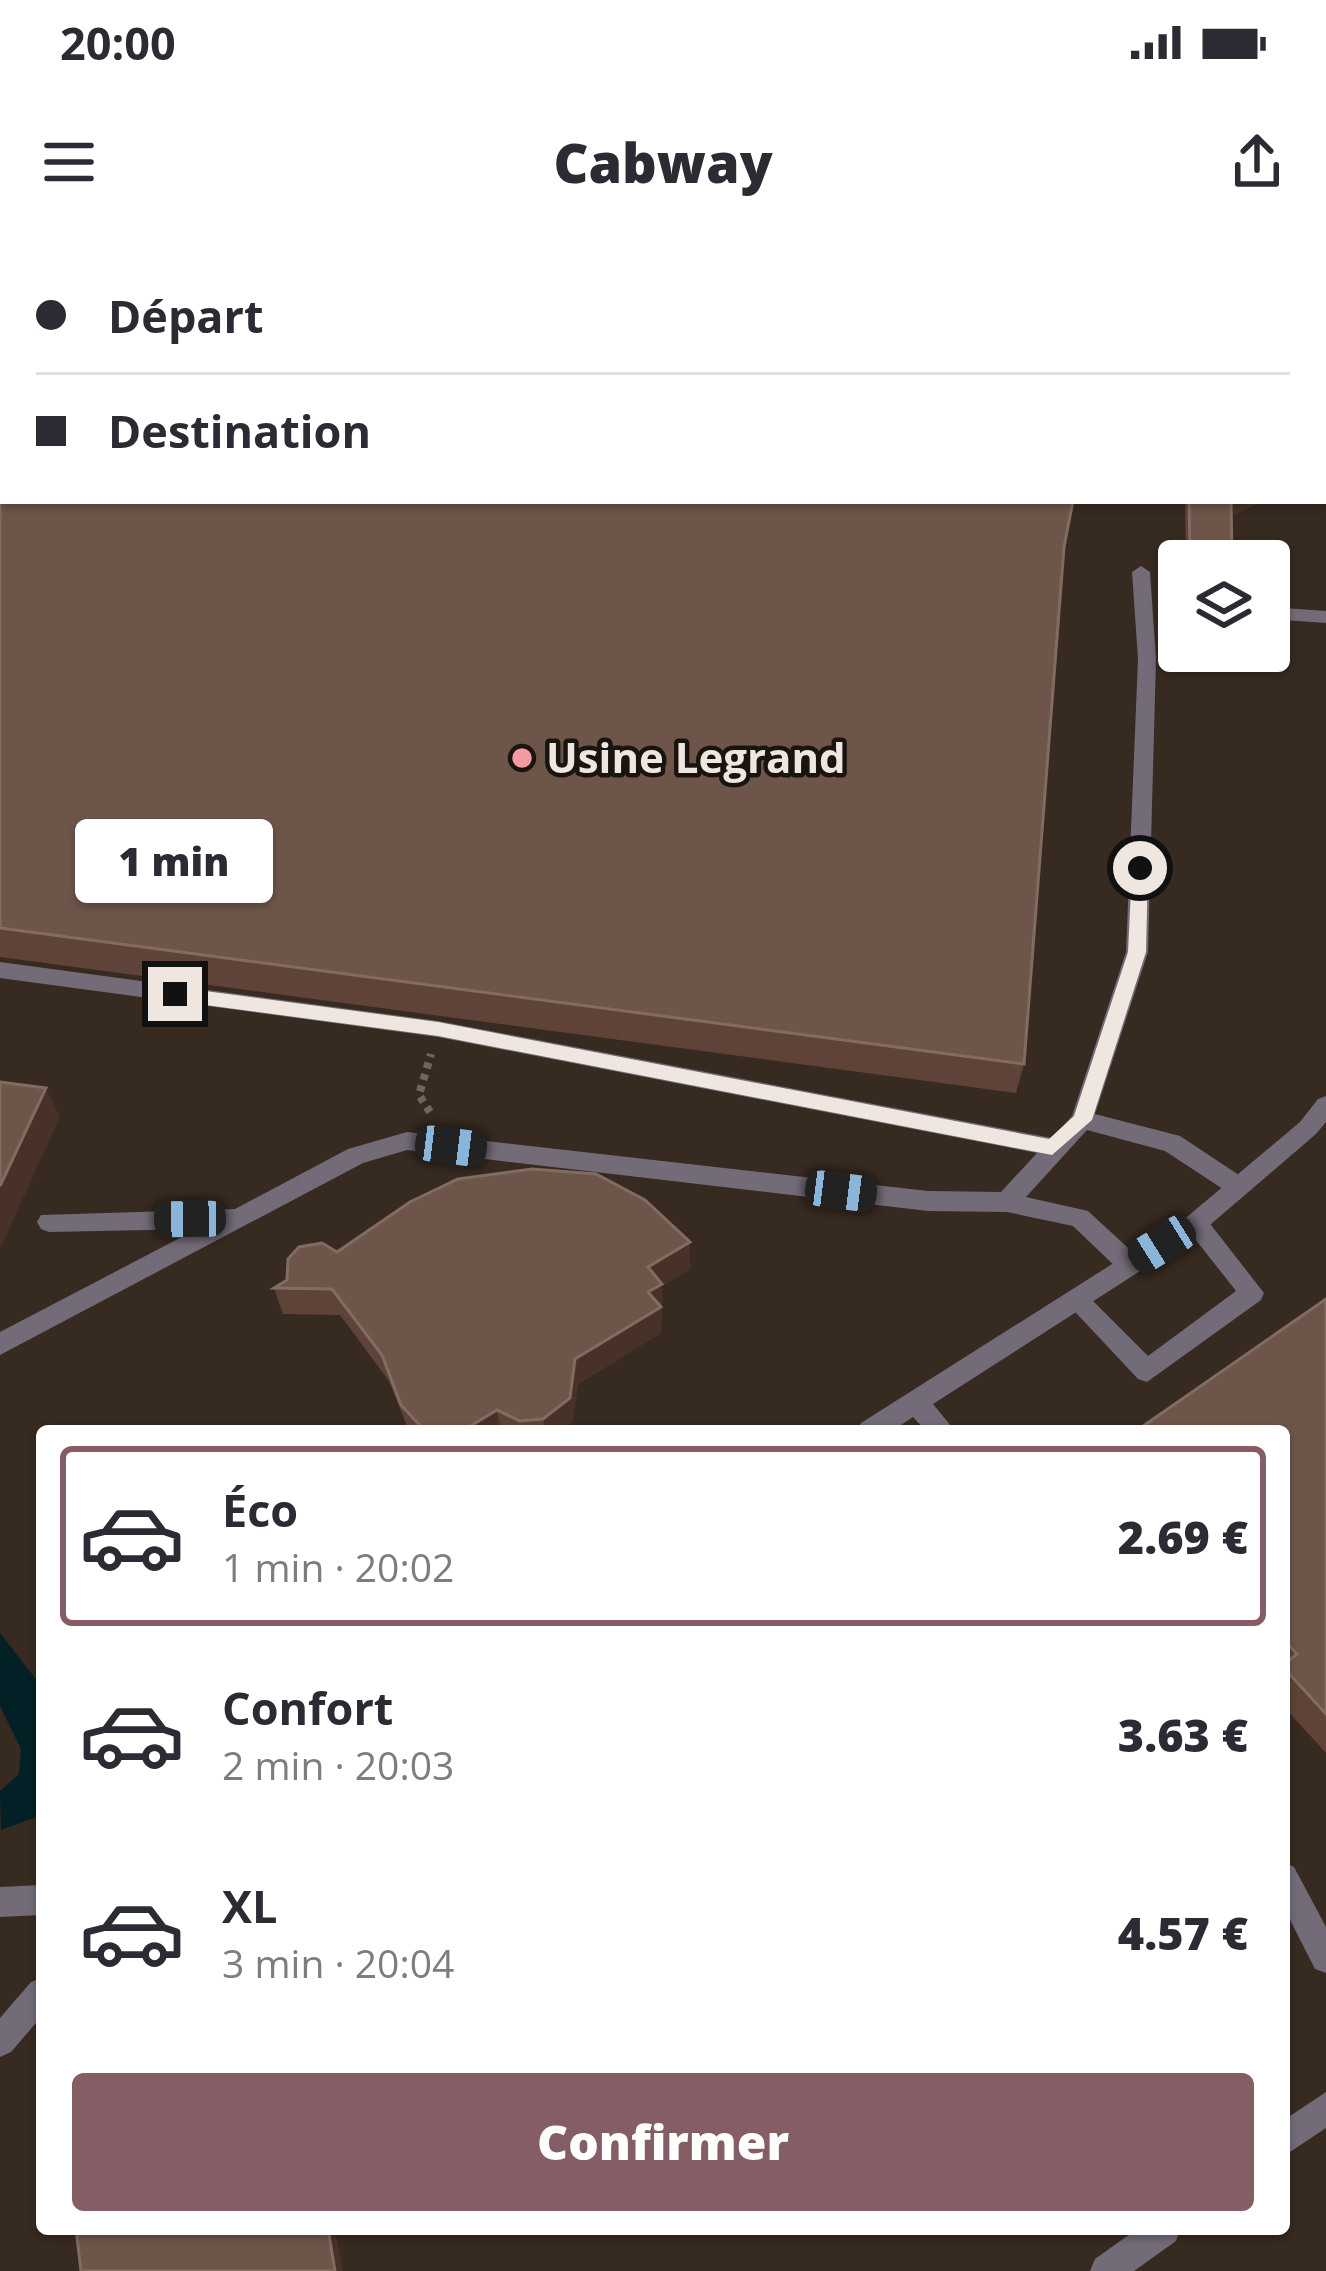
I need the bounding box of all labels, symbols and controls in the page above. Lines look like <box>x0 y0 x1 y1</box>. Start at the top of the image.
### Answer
text: 20:00 <box>60 12 176 73</box>
text: Cabway <box>553 125 773 199</box>
icon: menu <box>36 129 102 195</box>
icon: share <box>1224 129 1290 195</box>
text: Départ <box>108 285 264 346</box>
text: Destination <box>108 400 371 461</box>
map controls <box>1158 540 1290 672</box>
button: layers <box>1158 540 1290 672</box>
place label: Usine Legrand <box>546 728 846 785</box>
marker: Usine Legrand <box>509 745 535 771</box>
callout: 1 min <box>76 820 274 904</box>
text: 1 min <box>119 834 229 887</box>
route start <box>1113 841 1167 895</box>
route end <box>148 967 202 1021</box>
car <box>413 1124 489 1168</box>
car <box>803 1169 879 1213</box>
car <box>154 1200 226 1238</box>
car <box>1122 1210 1202 1278</box>
text: Éco <box>222 1479 298 1540</box>
icon: car <box>78 1482 186 1590</box>
text: 2.69 € <box>1118 1506 1248 1567</box>
text: 1 min · 20:02 <box>222 1540 454 1593</box>
text: Confort <box>222 1677 393 1738</box>
icon: car <box>78 1680 186 1788</box>
text: 3.63 € <box>1118 1704 1248 1765</box>
text: 2 min · 20:03 <box>222 1738 454 1791</box>
text: XL <box>222 1875 277 1936</box>
icon: car <box>78 1878 186 1986</box>
text: 4.57 € <box>1118 1902 1248 1963</box>
text: 3 min · 20:04 <box>222 1936 454 1989</box>
button: Confirmer <box>72 2073 1254 2211</box>

